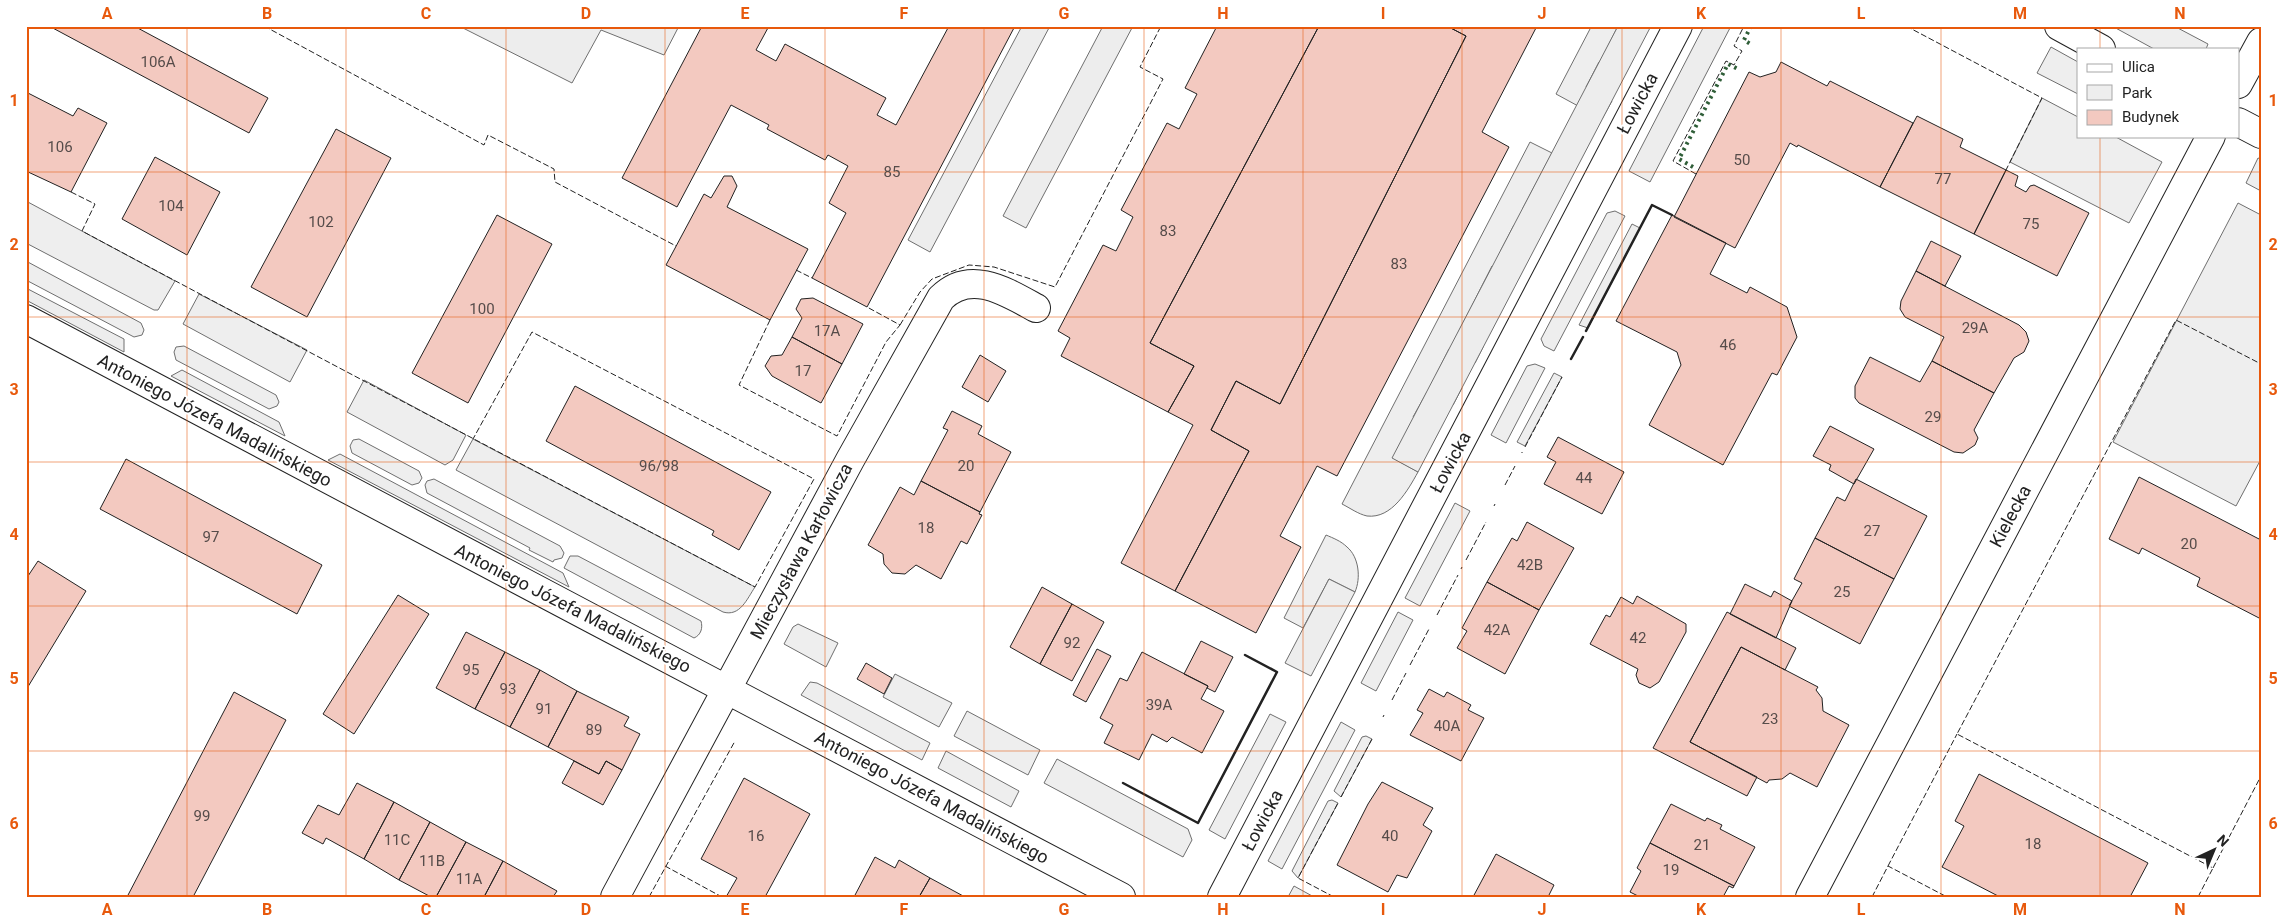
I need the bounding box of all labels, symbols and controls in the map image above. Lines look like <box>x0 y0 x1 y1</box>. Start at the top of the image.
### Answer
text: A <box>102 4 113 23</box>
text: B <box>262 4 272 23</box>
text: C <box>421 4 431 23</box>
text: D <box>581 4 591 23</box>
text: E <box>741 4 750 23</box>
text: F <box>900 4 909 23</box>
text: G <box>1059 4 1070 23</box>
text: H <box>1217 4 1229 23</box>
text: I <box>1381 4 1385 23</box>
text: J <box>1538 4 1546 23</box>
text: K <box>1696 4 1707 23</box>
text: L <box>1857 4 1866 23</box>
text: M <box>2013 4 2027 23</box>
text: N <box>2174 4 2186 23</box>
legend <box>2077 48 2240 138</box>
house number: 106A <box>140 53 176 71</box>
text: Ulica <box>2122 58 2155 76</box>
street label: Łowicka <box>1612 69 1662 137</box>
text: Park <box>2122 84 2153 102</box>
text: 1 <box>9 91 19 110</box>
text: 1 <box>2268 91 2278 110</box>
text: Budynek <box>2122 108 2179 126</box>
house number: 106 <box>47 138 73 156</box>
house number: 50 <box>1734 151 1750 169</box>
house number: 85 <box>884 163 900 181</box>
house number: 77 <box>1935 170 1951 188</box>
house number: 104 <box>158 197 184 215</box>
house number: 102 <box>308 213 334 231</box>
house number: 75 <box>2023 215 2039 233</box>
house number: 83 <box>1160 222 1176 240</box>
text: 2 <box>9 235 19 254</box>
text: 2 <box>2268 235 2278 254</box>
house number: 83 <box>1391 255 1407 273</box>
house number: 100 <box>469 300 495 318</box>
house number: 29A <box>1962 319 1989 337</box>
house number: 17A <box>814 322 841 340</box>
house number: 46 <box>1720 336 1736 354</box>
street label: Antoniego Józefa Madalińskiego <box>94 349 336 491</box>
house number: 17 <box>795 362 811 380</box>
text: 3 <box>9 380 19 399</box>
text: 3 <box>2268 380 2278 399</box>
house number: 29 <box>1925 408 1941 426</box>
street label: Łowicka <box>1425 428 1475 496</box>
house number: 96/98 <box>639 457 679 475</box>
house number: 20 <box>958 457 974 475</box>
street label: Mieczysława Karłowicza <box>746 459 856 643</box>
house number: 44 <box>1576 469 1593 487</box>
street label: Kielecka <box>1985 481 2035 551</box>
house number: 18 <box>918 519 934 537</box>
house number: 27 <box>1864 522 1880 540</box>
text: 4 <box>9 525 19 544</box>
text: 4 <box>2268 525 2278 544</box>
house number: 97 <box>203 528 219 546</box>
house number: 20 <box>2181 535 2197 553</box>
street label: Antoniego Józefa Madalińskiego <box>451 539 695 677</box>
house number: 42B <box>1517 556 1543 574</box>
house number: 25 <box>1834 583 1850 601</box>
house number: 42A <box>1484 621 1511 639</box>
house number: 42 <box>1630 629 1646 647</box>
house number: 92 <box>1064 634 1080 652</box>
house number: 95 <box>463 661 479 679</box>
text: 5 <box>9 669 19 688</box>
text: 5 <box>2268 669 2278 688</box>
house number: 93 <box>500 680 516 698</box>
house number: 39A <box>1146 696 1173 714</box>
house number: 91 <box>536 700 552 718</box>
house number: 23 <box>1762 710 1778 728</box>
house number: 40A <box>1434 717 1461 735</box>
house number: 89 <box>586 721 602 739</box>
street label: Antoniego Józefa Madalińskiego <box>811 726 1053 868</box>
street label: Łowicka <box>1237 786 1287 854</box>
house number: 99 <box>194 807 210 825</box>
text: 6 <box>9 814 19 833</box>
text: 6 <box>2268 814 2278 833</box>
north arrow <box>2190 826 2240 876</box>
house number: 16 <box>748 827 764 845</box>
house number: 40 <box>1382 827 1398 845</box>
house number: 11C <box>384 831 411 849</box>
text: N <box>2214 831 2232 850</box>
house number: 18 <box>2025 835 2041 853</box>
house number: 21 <box>1694 836 1710 854</box>
house number: 11B <box>419 852 445 870</box>
house number: 19 <box>1663 861 1679 879</box>
house number: 11A <box>456 870 483 888</box>
text: A <box>102 900 113 919</box>
text: B <box>262 900 272 919</box>
text: C <box>421 900 431 919</box>
text: D <box>581 900 591 919</box>
text: E <box>741 900 750 919</box>
text: F <box>900 900 909 919</box>
text: G <box>1059 900 1070 919</box>
text: H <box>1217 900 1229 919</box>
text: I <box>1381 900 1385 919</box>
text: J <box>1538 900 1546 919</box>
text: K <box>1696 900 1707 919</box>
text: L <box>1857 900 1866 919</box>
text: M <box>2013 900 2027 919</box>
text: N <box>2174 900 2186 919</box>

